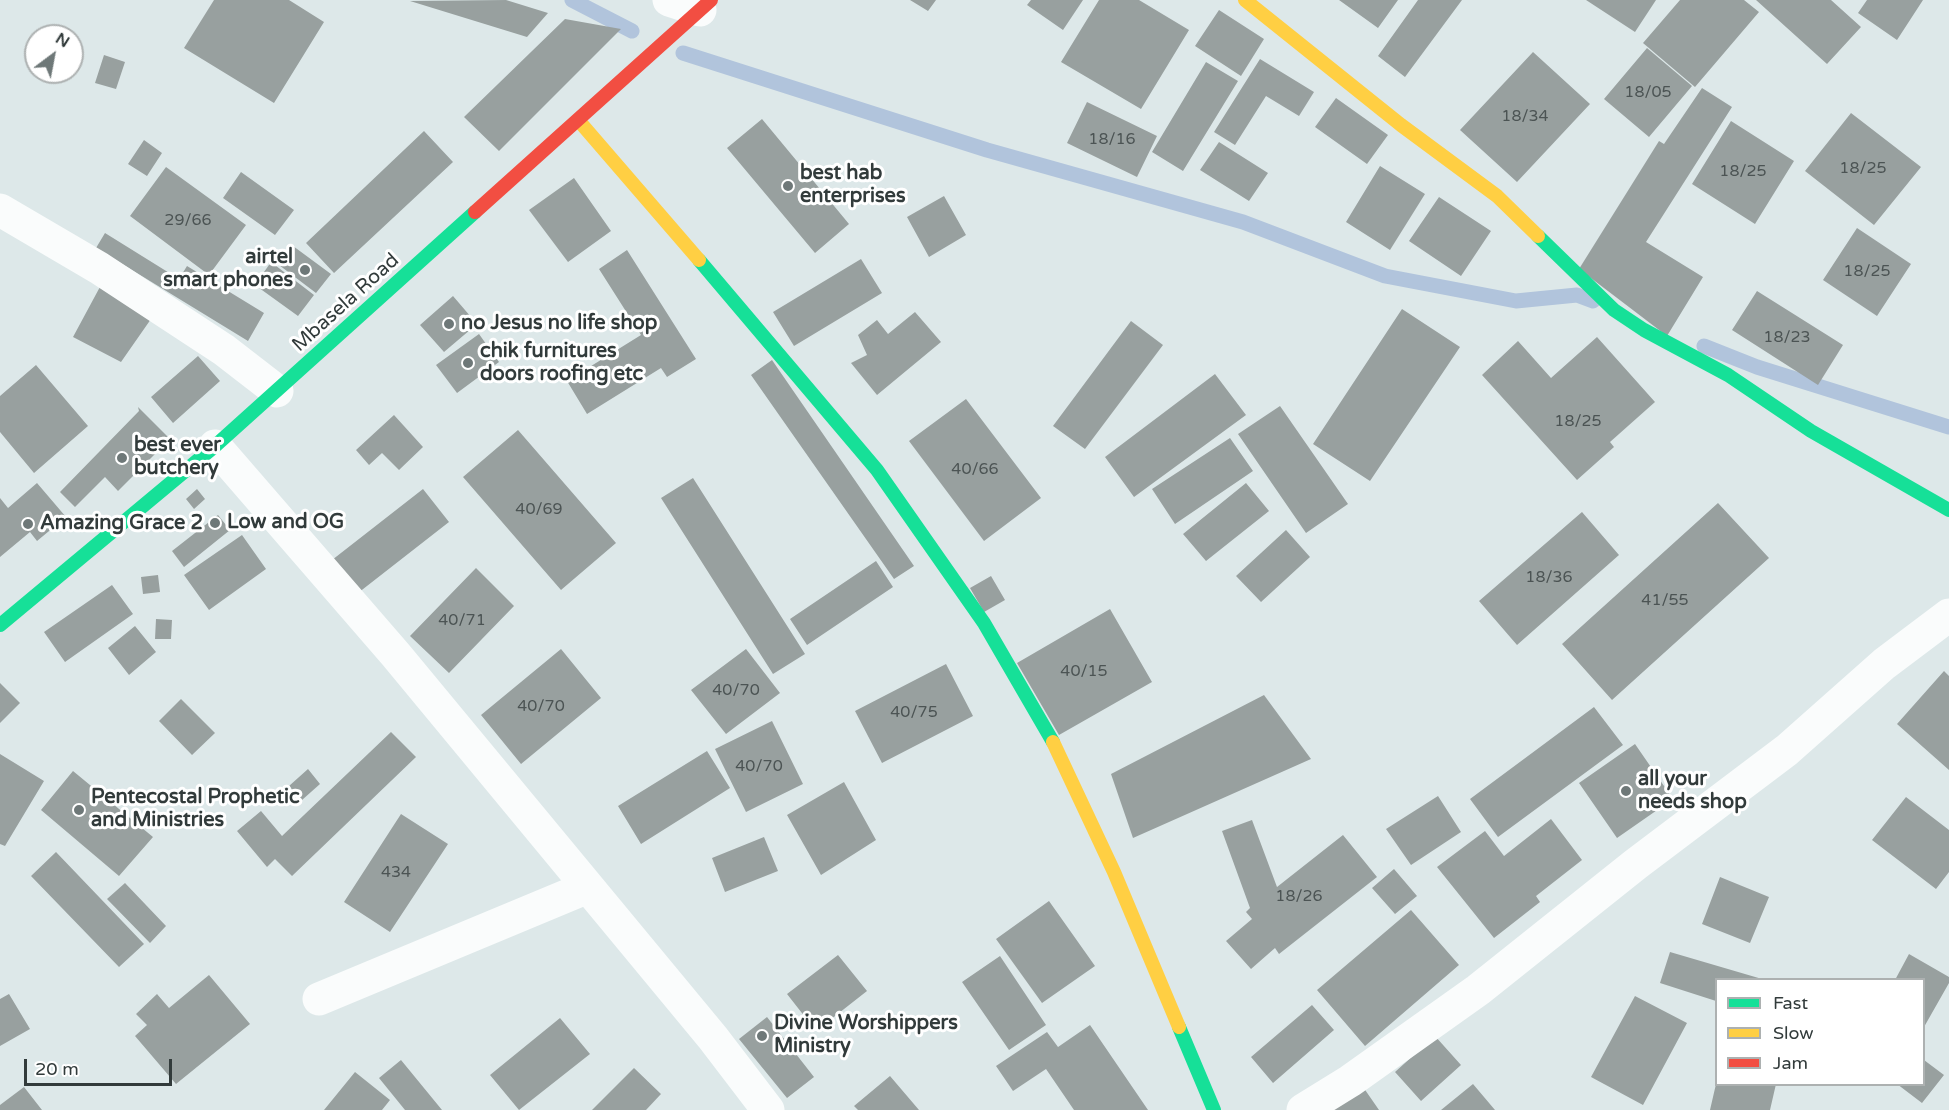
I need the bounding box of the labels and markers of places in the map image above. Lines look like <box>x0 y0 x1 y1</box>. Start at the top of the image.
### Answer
place label: best hab enterprises <box>800 162 906 209</box>
marker: best hab enterprises <box>781 179 795 193</box>
place label: airtel smart phones <box>163 246 293 293</box>
marker: airtel smart phones <box>298 263 312 277</box>
place label: no Jesus no life shop <box>461 312 657 336</box>
marker: no Jesus no life shop <box>442 317 456 331</box>
place label: chik furnitures doors roofing etc <box>480 340 643 387</box>
marker: chik furnitures doors roofing etc <box>461 356 475 370</box>
place label: best ever butchery <box>134 434 221 481</box>
marker: best ever butchery <box>115 451 129 465</box>
place label: Low and OG <box>227 511 344 535</box>
place label: Amazing Grace 2 <box>40 512 203 536</box>
marker: Low and OG <box>208 516 222 530</box>
marker: Amazing Grace 2 <box>21 517 35 531</box>
place label: all your needs shop <box>1638 768 1747 815</box>
marker: all your needs shop <box>1619 784 1633 798</box>
place label: Pentecostal Prophetic and Ministries <box>91 786 300 833</box>
marker: Pentecostal Prophetic and Ministries <box>72 803 86 817</box>
place label: Divine Worshippers Ministry <box>774 1012 958 1059</box>
marker: Divine Worshippers Ministry <box>755 1029 769 1043</box>

